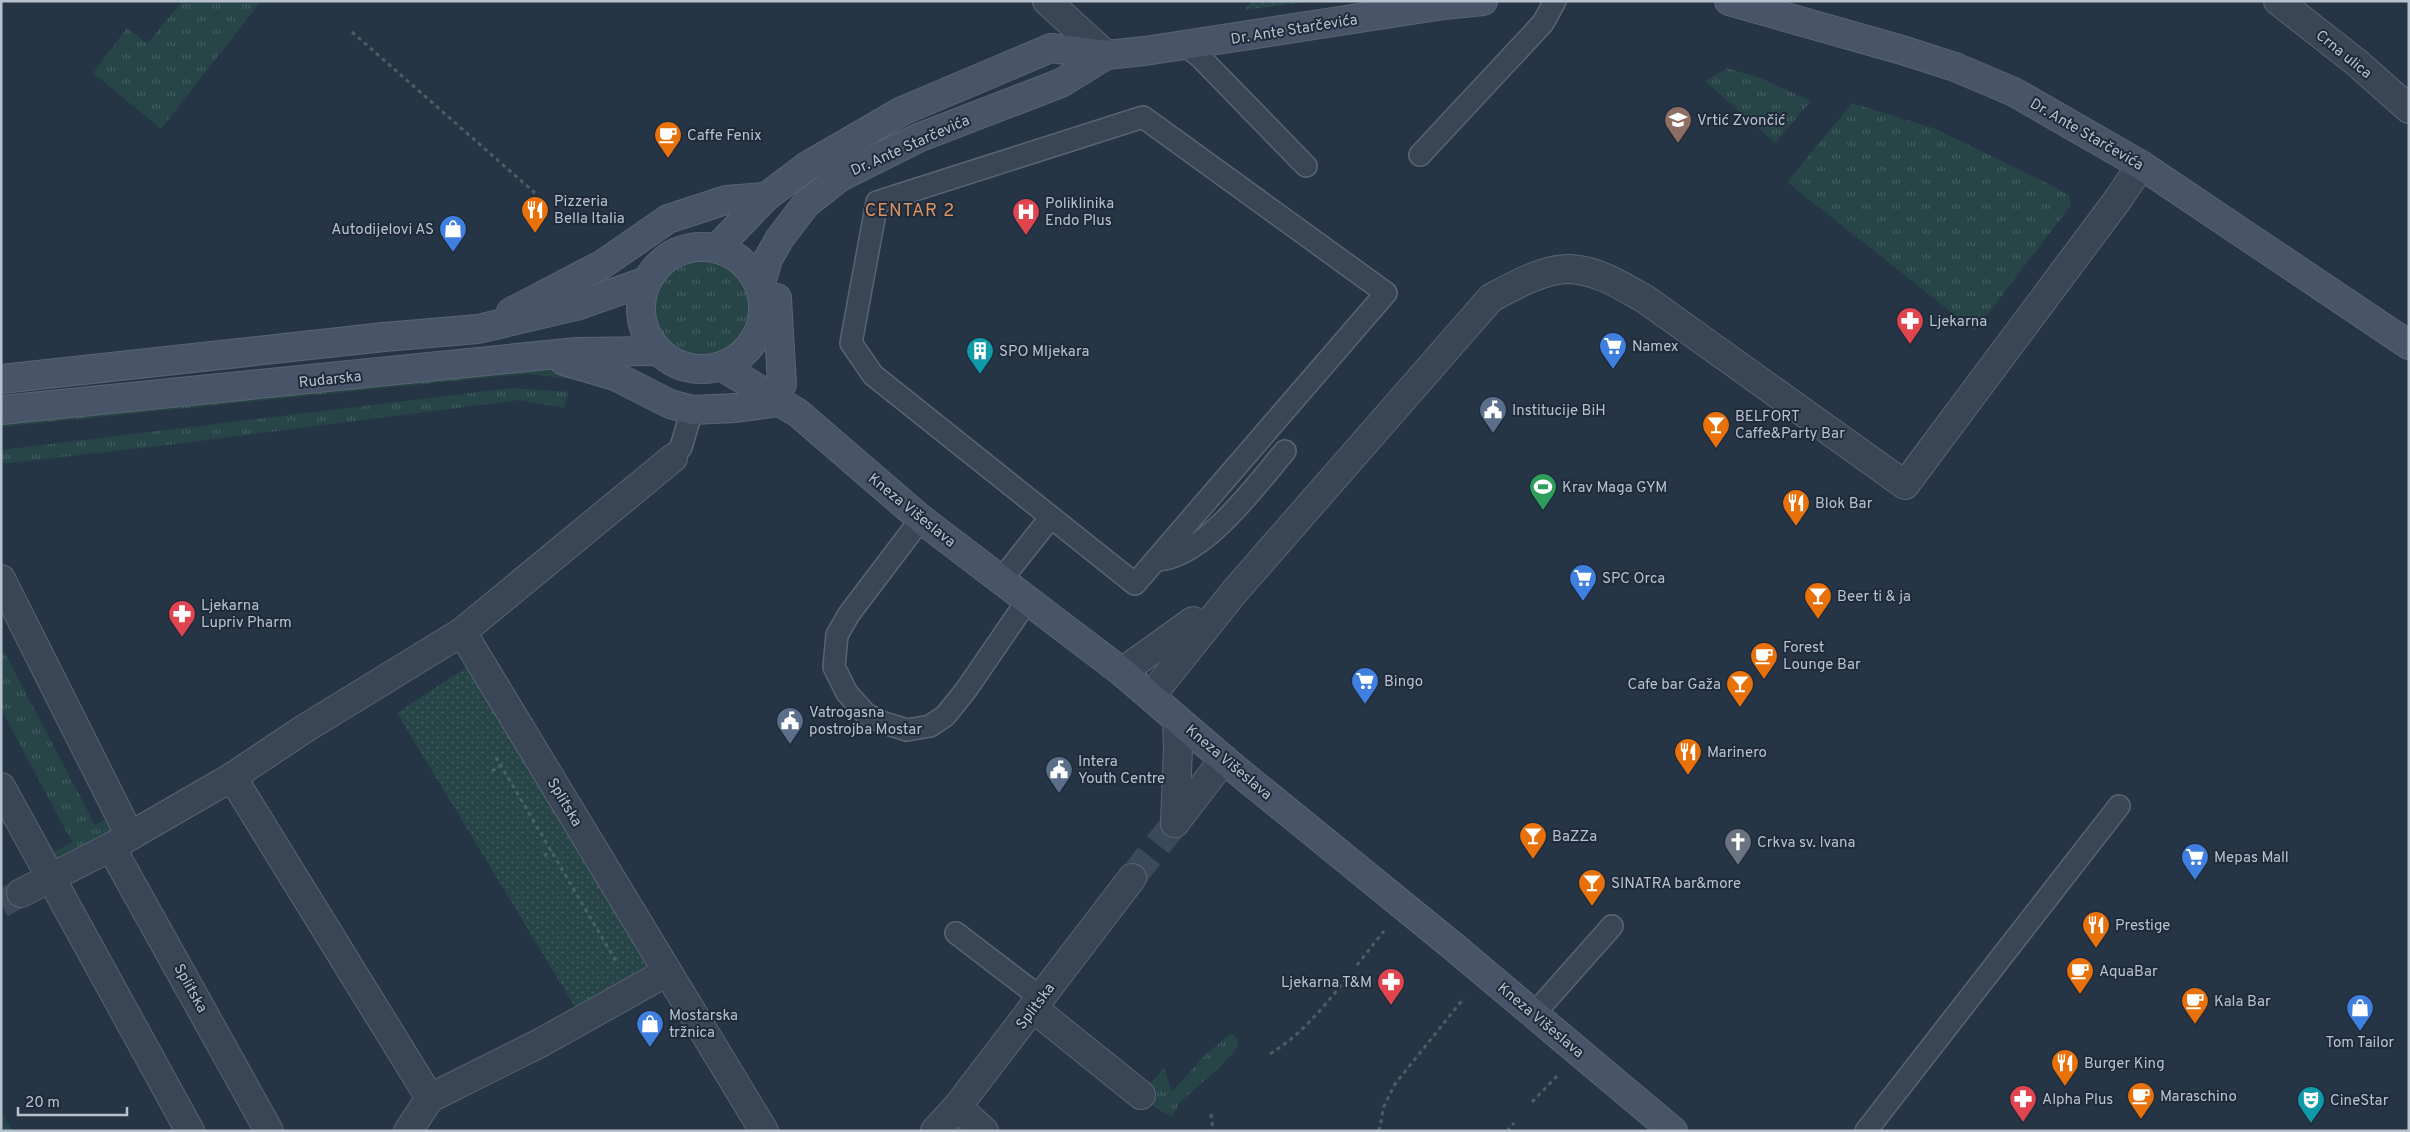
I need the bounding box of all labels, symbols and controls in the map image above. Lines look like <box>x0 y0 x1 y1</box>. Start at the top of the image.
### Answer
street label: Dr. Ante Starčevića <box>1230 11 1359 50</box>
street label: Crna ulica <box>2311 27 2375 84</box>
street label: Dr. Ante Starčevića <box>2026 95 2146 176</box>
school or university icon: Vrtić Zvončić <box>1663 105 1693 144</box>
street label: Dr. Ante Starčevića <box>848 112 973 181</box>
place label: Vrtić Zvončić <box>1697 112 1786 131</box>
cafe icon: Caffe Fenix <box>653 120 683 159</box>
place label: Caffe Fenix <box>687 127 762 146</box>
place label: Pizzeria Bella Italia <box>554 193 625 229</box>
restaurant icon: Pizzeria Bella Italia <box>520 195 550 234</box>
place label: Poliklinika Endo Plus <box>1045 195 1114 231</box>
hospital icon: Poliklinika Endo Plus <box>1011 197 1041 236</box>
district label: CENTAR 2 <box>865 200 955 223</box>
shop icon: Autodijelovi AS <box>438 214 468 253</box>
place label: Autodijelovi AS <box>331 221 434 240</box>
pharmacy icon: Ljekarna <box>1895 306 1925 345</box>
place label: Ljekarna <box>1929 313 1987 332</box>
supermarket icon: Namex <box>1598 331 1628 370</box>
building icon: SPO Mljekara <box>965 336 995 375</box>
place label: Namex <box>1632 338 1679 357</box>
place label: SPO Mljekara <box>999 343 1089 362</box>
street label: Rudarska <box>298 368 362 393</box>
public building icon: Institucije BiH <box>1478 395 1508 434</box>
place label: Institucije BiH <box>1512 402 1606 421</box>
place label: BELFORT Caffe&Party Bar <box>1735 408 1845 444</box>
bar icon: BELFORT Caffe&Party Bar <box>1701 410 1731 449</box>
street label: Kneza Višeslava <box>863 470 959 552</box>
sports icon: Krav Maga GYM <box>1528 472 1558 511</box>
place label: Krav Maga GYM <box>1562 479 1667 498</box>
restaurant icon: Blok Bar <box>1781 488 1811 527</box>
place label: Blok Bar <box>1815 495 1873 514</box>
supermarket icon: SPC Orca <box>1568 563 1598 602</box>
place label: SPC Orca <box>1602 570 1665 589</box>
bar icon: Beer ti & ja <box>1803 581 1833 620</box>
place label: Beer ti & ja <box>1837 588 1911 607</box>
place label: Ljekarna Lupriv Pharm <box>201 597 292 633</box>
pharmacy icon: Ljekarna Lupriv Pharm <box>167 599 197 638</box>
place label: Forest Lounge Bar <box>1783 639 1861 675</box>
cafe icon: Forest Lounge Bar <box>1749 641 1779 680</box>
supermarket icon: Bingo <box>1350 666 1380 705</box>
bar icon: Cafe bar Gaža <box>1725 669 1755 708</box>
place label: Bingo <box>1384 673 1423 692</box>
place label: Cafe bar Gaža <box>1627 676 1721 695</box>
place label: Vatrogasna postrojba Mostar <box>809 704 922 740</box>
public building icon: Vatrogasna postrojba Mostar <box>775 706 805 745</box>
street label: Kneza Višeslava <box>1181 721 1275 805</box>
restaurant icon: Marinero <box>1673 737 1703 776</box>
place label: Marinero <box>1707 744 1767 763</box>
place label: Intera Youth Centre <box>1078 753 1165 789</box>
public building icon: Intera Youth Centre <box>1044 755 1074 794</box>
street label: Splitska <box>542 775 586 830</box>
bar icon: BaZZa <box>1518 821 1548 860</box>
church icon: Crkva sv. Ivana <box>1723 827 1753 866</box>
place label: BaZZa <box>1552 828 1597 847</box>
place label: Crkva sv. Ivana <box>1757 834 1856 853</box>
supermarket icon: Mepas Mall <box>2180 842 2210 881</box>
place label: Mepas Mall <box>2214 849 2289 868</box>
bar icon: SINATRA bar&more <box>1577 868 1607 907</box>
place label: SINATRA bar&more <box>1611 875 1741 894</box>
restaurant icon: Prestige <box>2081 910 2111 949</box>
place label: Prestige <box>2115 917 2170 936</box>
cafe icon: AquaBar <box>2065 956 2095 995</box>
street label: Splitska <box>168 961 211 1017</box>
place label: AquaBar <box>2099 963 2158 982</box>
pharmacy icon: Ljekarna T&M <box>1376 967 1406 1006</box>
place label: Ljekarna T&M <box>1281 974 1372 993</box>
street label: Kneza Višeslava <box>1493 979 1587 1063</box>
street label: Splitska <box>1013 980 1060 1034</box>
cafe icon: Kala Bar <box>2180 986 2210 1025</box>
place label: Kala Bar <box>2214 993 2271 1012</box>
shop icon: Tom Tailor <box>2345 993 2375 1032</box>
place label: Mostarska tržnica <box>669 1007 738 1043</box>
shop icon: Mostarska tržnica <box>635 1009 665 1048</box>
place label: Tom Tailor <box>2326 1034 2395 1053</box>
restaurant icon: Burger King <box>2050 1048 2080 1087</box>
place label: Burger King <box>2084 1055 2165 1074</box>
cafe icon: Maraschino <box>2126 1081 2156 1120</box>
scale bar <box>18 1084 126 1116</box>
pharmacy icon: Alpha Plus <box>2008 1084 2038 1123</box>
theatre icon: CineStar <box>2296 1085 2326 1124</box>
place label: Maraschino <box>2160 1088 2237 1107</box>
place label: Alpha Plus <box>2042 1091 2113 1110</box>
place label: CineStar <box>2330 1092 2389 1111</box>
text: 20 m <box>25 1094 60 1113</box>

